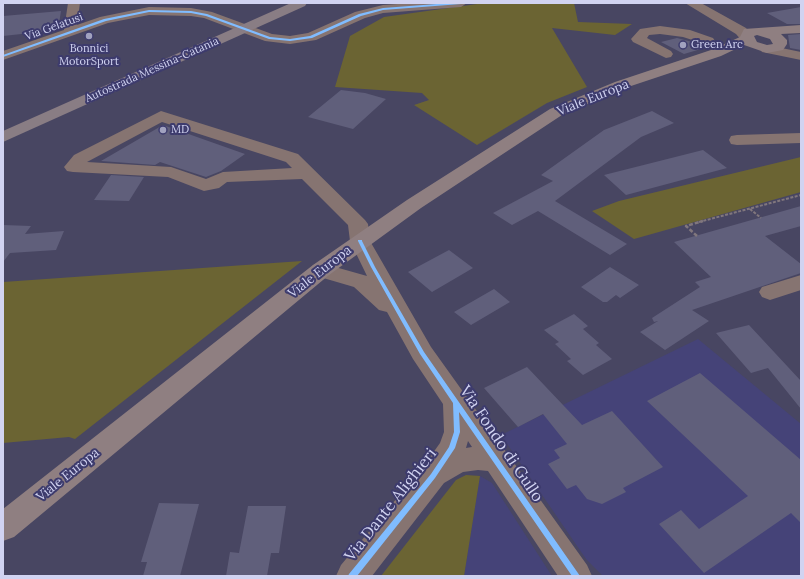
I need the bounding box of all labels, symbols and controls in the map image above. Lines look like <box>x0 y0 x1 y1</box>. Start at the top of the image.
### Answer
street label: Via Gelatusi <box>23 10 85 44</box>
marker: Bonnici MotorSport <box>84 31 94 41</box>
street label: Autostrada Messina-Catania <box>83 35 221 105</box>
place label: Green Arc <box>691 38 743 52</box>
marker: Green Arc <box>678 40 688 50</box>
place label: Bonnici MotorSport <box>59 42 119 68</box>
street label: Viale Europa <box>555 77 631 119</box>
place label: MD <box>171 123 189 137</box>
marker: MD <box>158 125 168 135</box>
street label: Viale Europa <box>285 242 355 302</box>
street label: Via Fondo di Gullo <box>455 382 547 506</box>
street label: Viale Europa <box>34 445 102 505</box>
street label: Via Dante Alighieri <box>341 445 441 565</box>

